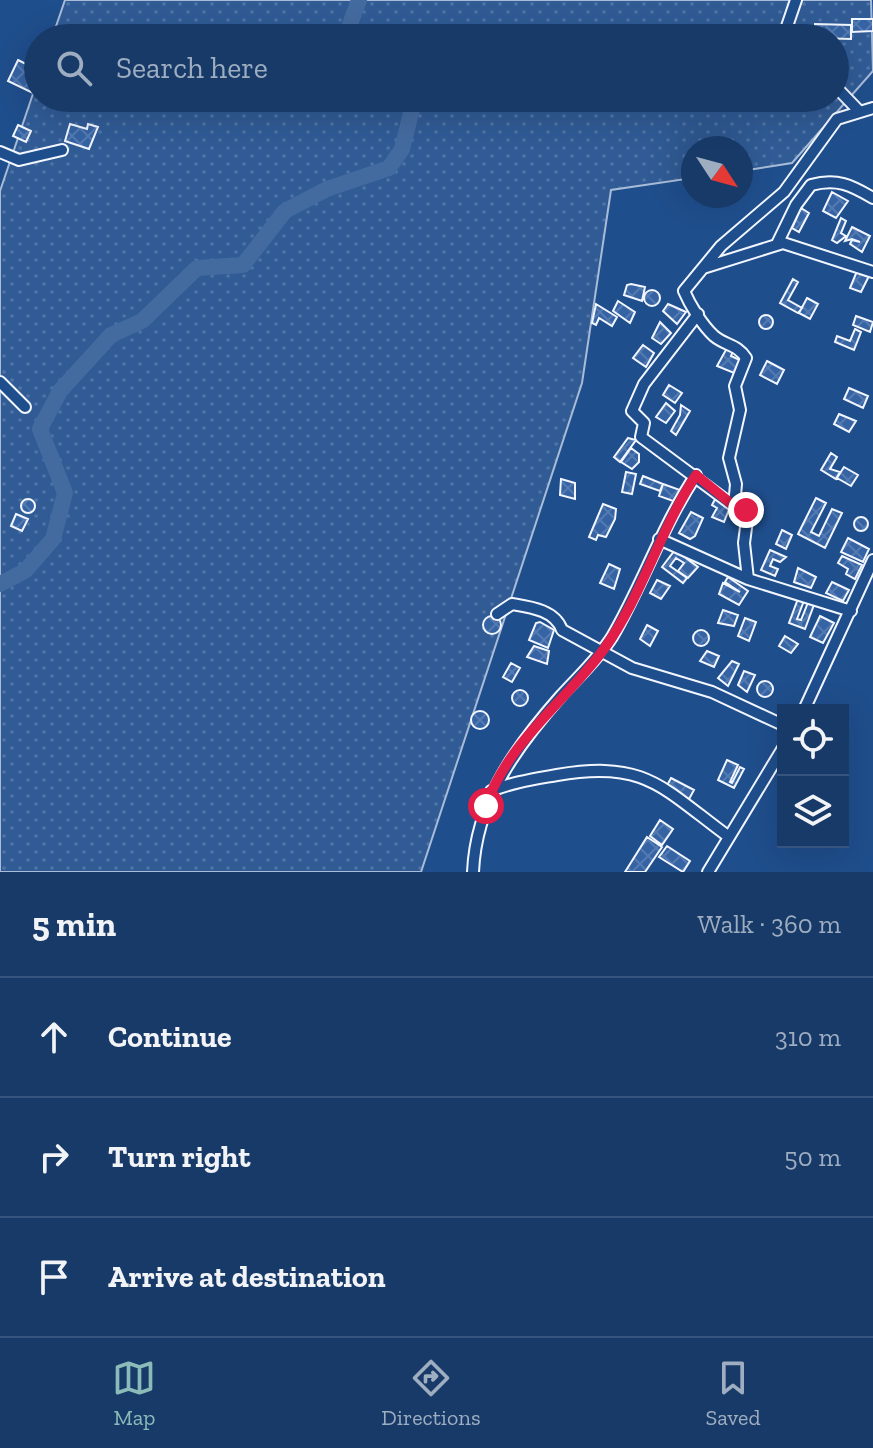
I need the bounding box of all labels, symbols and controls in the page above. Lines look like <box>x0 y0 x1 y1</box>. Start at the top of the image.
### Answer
search box <box>24 24 849 112</box>
icon: search <box>52 46 96 90</box>
text: Search here <box>116 50 268 86</box>
north arrow <box>681 136 753 208</box>
route end <box>728 492 764 528</box>
map controls <box>777 704 849 848</box>
button: locate <box>777 704 849 776</box>
button: layers <box>777 776 849 848</box>
route start <box>468 788 504 824</box>
text: 5 min <box>32 904 116 945</box>
text: Walk · 360 m <box>698 908 841 940</box>
icon: ahead <box>32 1015 76 1059</box>
text: Continue <box>108 1019 232 1055</box>
text: 310 m <box>775 1021 841 1053</box>
icon: right <box>32 1135 76 1179</box>
text: Turn right <box>108 1139 250 1175</box>
text: 50 m <box>784 1141 841 1173</box>
icon: arrive <box>32 1255 76 1299</box>
text: Arrive at destination <box>108 1259 385 1295</box>
tab: Map <box>112 1356 156 1431</box>
tab: Directions <box>381 1356 481 1431</box>
tab: Saved <box>705 1356 761 1431</box>

